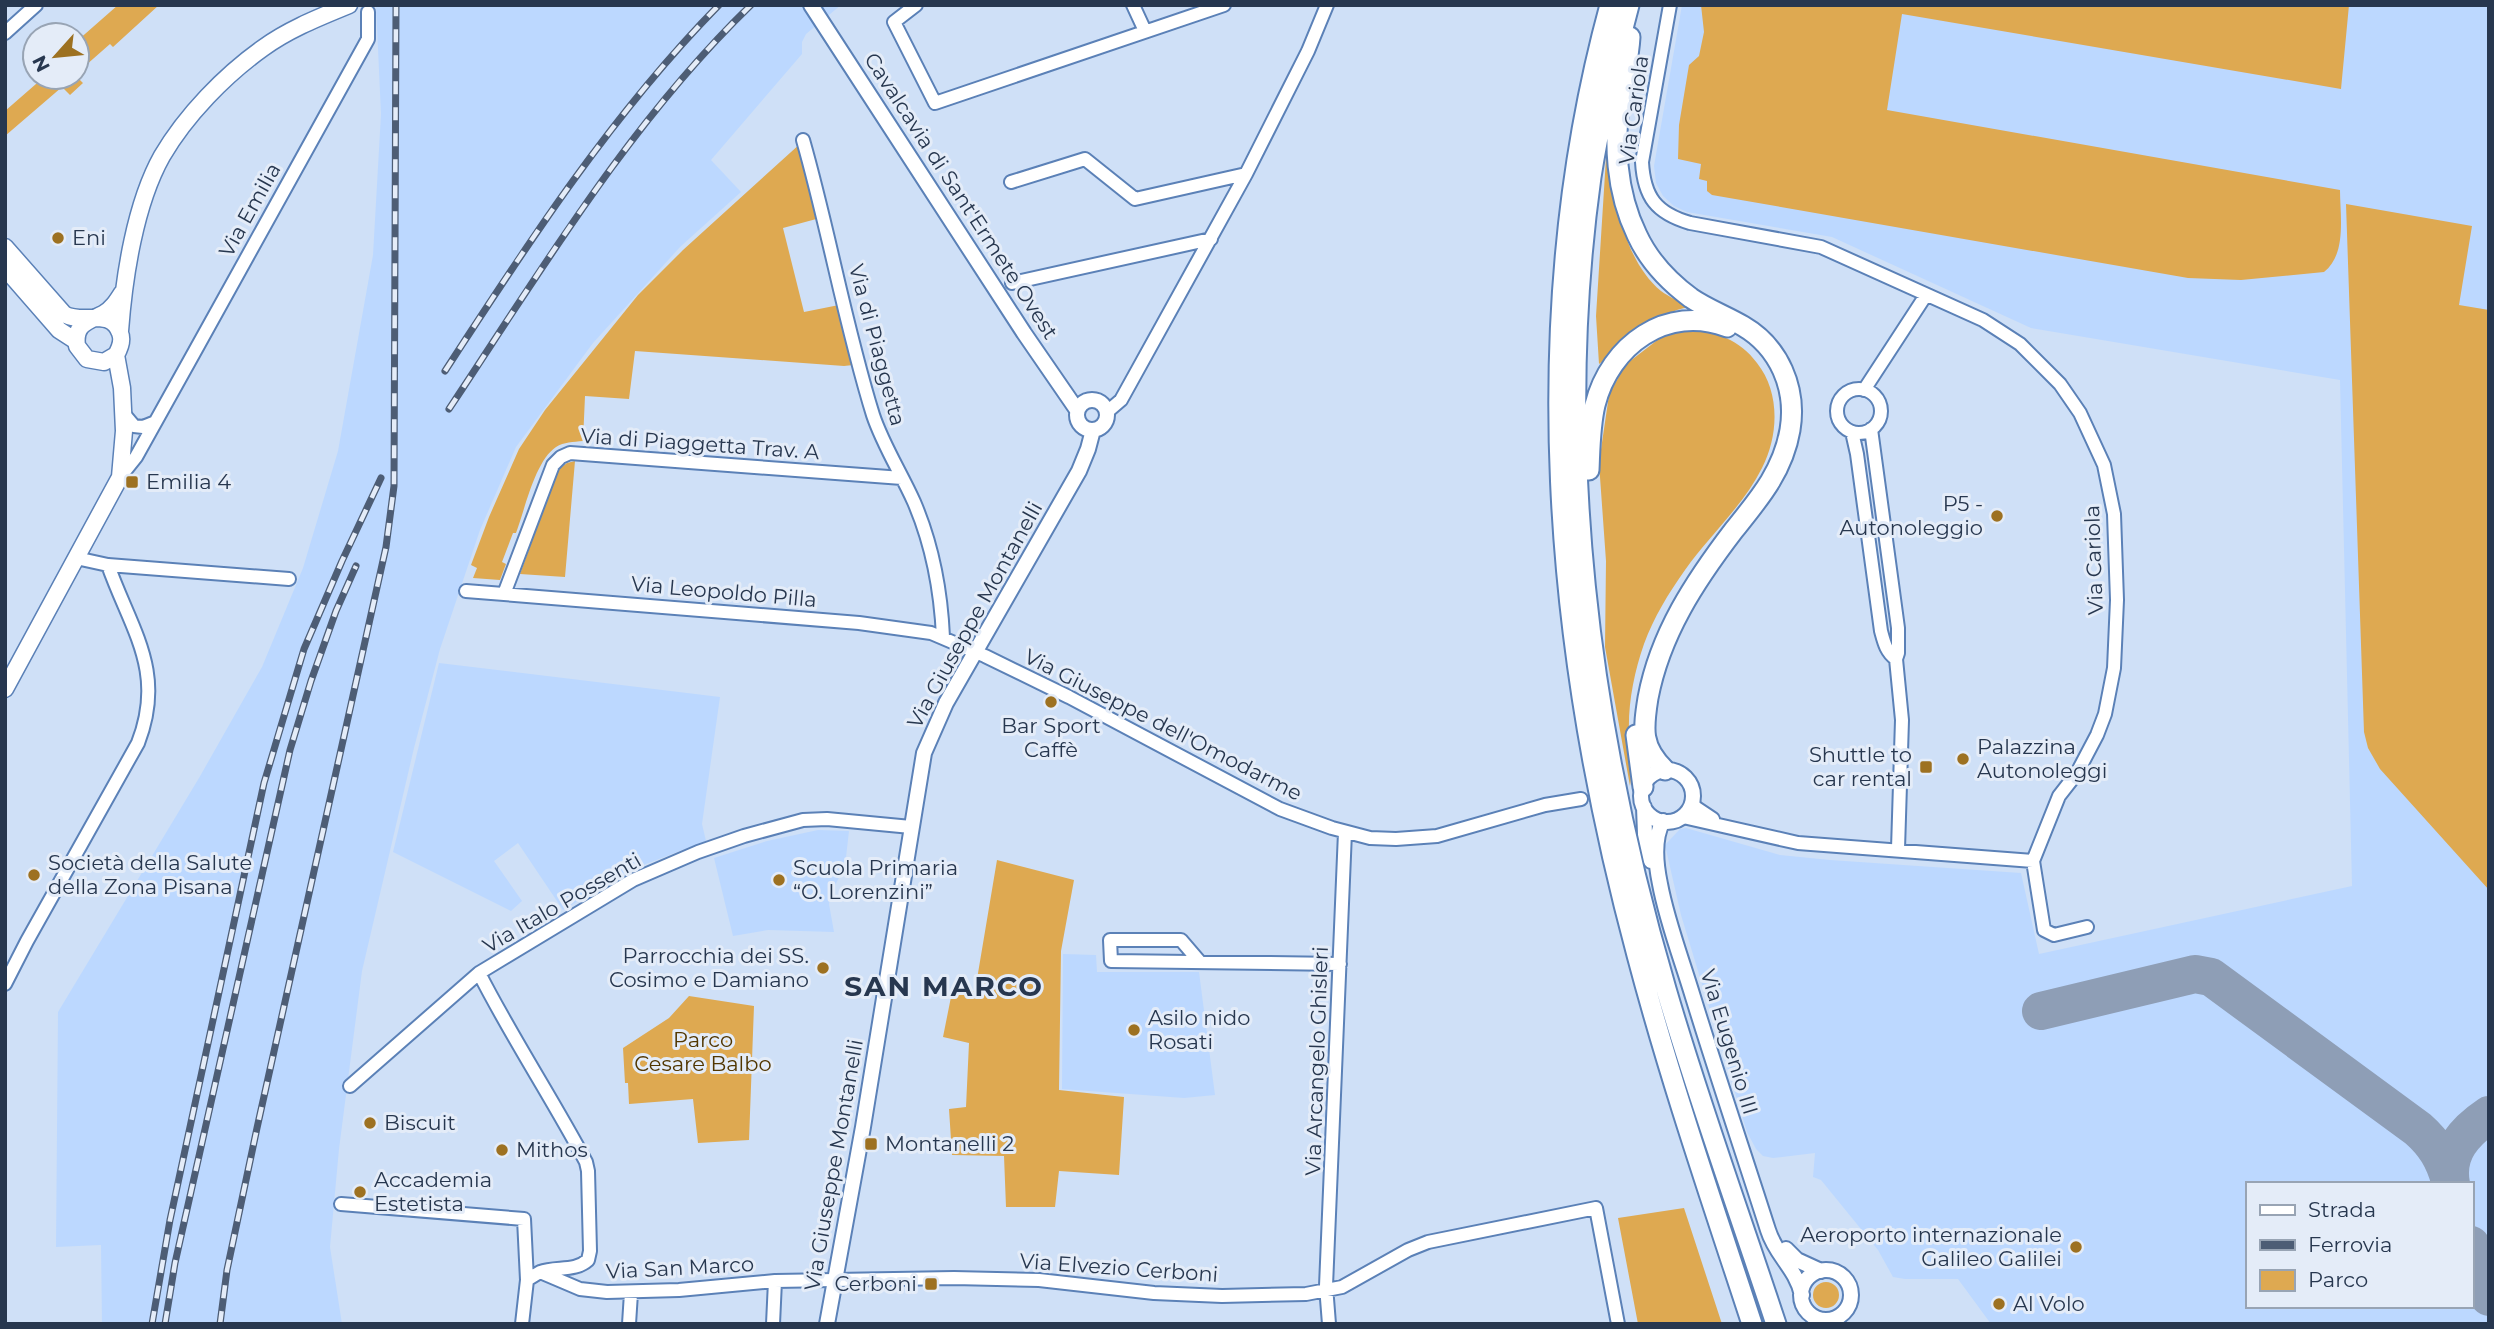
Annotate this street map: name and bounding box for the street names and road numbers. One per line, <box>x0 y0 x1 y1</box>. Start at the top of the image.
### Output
street label: Cavalcavia di Sant'Ermete Ovest <box>859 48 1063 344</box>
street label: Via Cariola <box>1613 54 1654 166</box>
street label: Via Emilia <box>214 158 286 261</box>
street label: Via di Piaggetta <box>844 261 911 429</box>
street label: Via di Piaggetta Trav. A <box>580 423 821 464</box>
street label: Via Giuseppe Montanelli <box>902 497 1047 732</box>
street label: Via Cariola <box>2079 505 2108 615</box>
street label: Via Leopoldo Pilla <box>630 571 818 612</box>
street label: Via Giuseppe dell'Omodarme <box>1020 643 1306 806</box>
street label: Via Italo Possenti <box>478 847 645 958</box>
street label: Via Arcangelo Ghisleri <box>1300 946 1333 1176</box>
street label: Via Eugenio III <box>1696 966 1763 1117</box>
street label: Via Giuseppe Montanelli <box>799 1037 868 1293</box>
street label: Via Elvezio Cerboni <box>1019 1248 1219 1287</box>
street label: Via San Marco <box>605 1251 755 1284</box>

